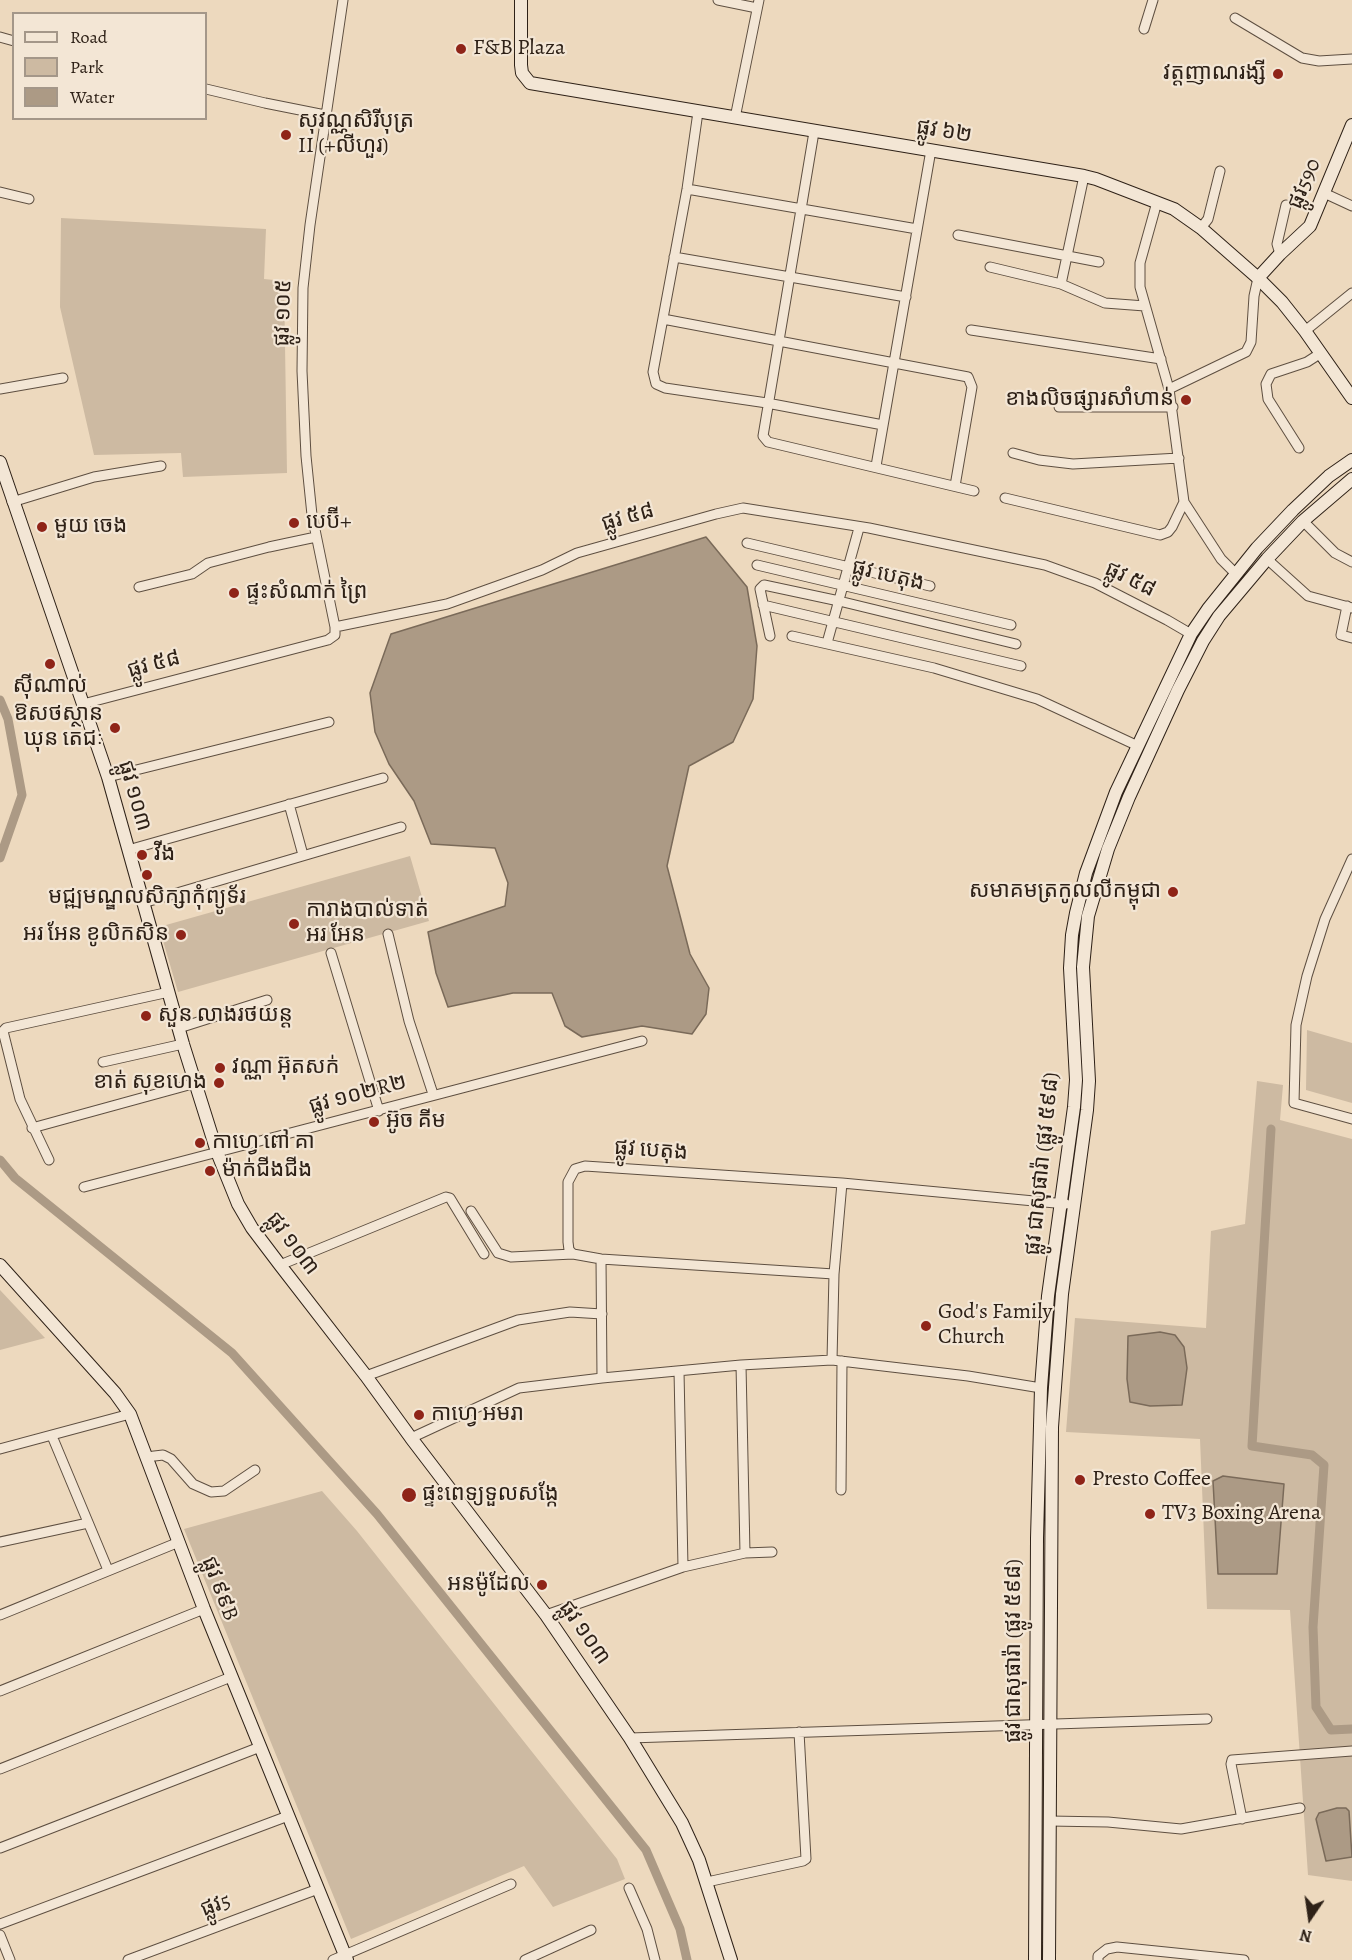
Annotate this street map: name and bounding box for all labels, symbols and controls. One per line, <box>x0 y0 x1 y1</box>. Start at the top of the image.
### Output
legend <box>12 12 207 120</box>
text: Road <box>70 25 107 49</box>
place label: F&B Plaza <box>473 36 565 62</box>
marker: F&B Plaza <box>454 42 468 56</box>
text: Park <box>70 55 104 79</box>
place label: វត្តញាណរង្សី <box>1163 61 1266 87</box>
marker: វត្តញាណរង្សី <box>1271 67 1285 81</box>
text: Water <box>70 85 115 109</box>
place label: សុវណ្ណសិរីបុត្រ II (+លីហួរ) <box>298 109 414 160</box>
street label: ផ្លូវ ៦២ <box>914 115 974 149</box>
marker: សុវណ្ណសិរីបុត្រ II (+លីហួរ) <box>279 128 293 142</box>
street label: ផ្លូវ590 <box>1283 155 1327 213</box>
street label: ផ្លូវ ១០៥ <box>270 279 298 347</box>
place label: ខាងលិចផ្សារសាំហាន់ <box>1005 387 1174 413</box>
marker: ខាងលិចផ្សារសាំហាន់ <box>1179 393 1193 407</box>
street label: ផ្លូវ ៥៨ <box>599 498 657 538</box>
place label: បេប៊ី+ <box>306 510 351 536</box>
place label: មួយ ចេង <box>54 514 127 540</box>
marker: បេប៊ី+ <box>287 516 301 530</box>
marker: មួយ ចេង <box>35 520 49 534</box>
street label: ផ្លូវ បេតុង <box>849 555 927 597</box>
street label: ផ្លូវ ៥៨ <box>1100 556 1160 604</box>
place label: ផ្ទះសំណាក់ ព្រៃ <box>246 580 367 606</box>
marker: ផ្ទះសំណាក់ ព្រៃ <box>227 586 241 600</box>
street label: ផ្លូវ ៥៨ <box>125 645 183 685</box>
marker: ស៊ីណាល់ <box>43 657 57 671</box>
place label: ស៊ីណាល់ <box>13 674 87 700</box>
place label: ឱសថស្ថាន ឃុន តេជៈ <box>14 702 103 754</box>
marker: ឱសថស្ថាន ឃុន តេជៈ <box>108 721 122 735</box>
street label: ផ្លូវ ១០៣ <box>111 758 157 834</box>
place label: វីង <box>154 842 175 868</box>
marker: វីង <box>135 848 149 862</box>
marker: មជ្ឍមណ្ឌលសិក្សាកុំព្យូទ័រ <box>140 868 154 882</box>
place label: សមាគមត្រកូលលីកម្ពុជា <box>969 879 1161 905</box>
place label: មជ្ឍមណ្ឌលសិក្សាកុំព្យូទ័រ <box>48 885 246 911</box>
marker: សមាគមត្រកូលលីកម្ពុជា <box>1166 885 1180 899</box>
place label: ការាងបាល់ទាត់ អរ អែន <box>306 898 429 950</box>
marker: ការាងបាល់ទាត់ អរ អែន <box>287 917 301 931</box>
place label: អរ អែន ខូលិកសិន <box>23 922 169 948</box>
marker: អរ អែន ខូលិកសិន <box>174 928 188 942</box>
place label: សួន លាងរថយន្ត <box>158 1003 293 1029</box>
marker: សួន លាងរថយន្ត <box>139 1009 153 1023</box>
place label: វណ្ណា អ៊ុតសក់ <box>232 1055 339 1081</box>
marker: វណ្ណា អ៊ុតសក់ <box>213 1061 227 1075</box>
street label: ផ្លូវ ១០២R២ <box>306 1069 410 1121</box>
place label: ខាត់ សុខហេង <box>93 1070 207 1096</box>
street label: ផ្លូវ ជាសុផារ៉ា (ផ្លូវ ៥៩៨) <box>1020 1071 1066 1257</box>
marker: ខាត់ សុខហេង <box>212 1076 226 1090</box>
place label: អ៊ូច គីម <box>386 1109 446 1135</box>
marker: អ៊ូច គីម <box>367 1115 381 1129</box>
place label: កាហ្វេ ពៅ គា <box>212 1130 315 1156</box>
street label: ផ្លូវ បេតុង <box>613 1135 689 1167</box>
marker: កាហ្វេ ពៅ គា <box>193 1136 207 1150</box>
place label: ម៉ាក់ជីងជីង <box>222 1158 312 1184</box>
marker: ម៉ាក់ជីងជីង <box>203 1164 217 1178</box>
street label: ផ្លូវ ១០៣ <box>260 1207 324 1281</box>
place label: God's Family Church <box>938 1300 1052 1352</box>
marker: God's Family Church <box>919 1319 933 1333</box>
place label: កាហ្វេ អមរា <box>431 1402 524 1428</box>
marker: កាហ្វេ អមរា <box>412 1408 426 1422</box>
place label: Presto Coffee <box>1092 1467 1211 1493</box>
marker: Presto Coffee <box>1073 1473 1087 1487</box>
place label: ផ្ទះពេទ្យទួលសង្កែ <box>422 1482 559 1508</box>
marker: ផ្ទះពេទ្យទួលសង្កែ <box>400 1486 418 1504</box>
place label: TV3 Boxing Arena <box>1162 1501 1321 1527</box>
marker: TV3 Boxing Arena <box>1143 1507 1157 1521</box>
street label: ផ្លូវ ៩៩B <box>195 1553 243 1625</box>
street label: ផ្លូវ ជាសុផារ៉ា (ផ្លូវ ៥៩៨) <box>1002 1559 1028 1743</box>
place label: អនម៉ូដែល <box>447 1572 530 1598</box>
marker: អនម៉ូដែល <box>535 1578 549 1592</box>
street label: ផ្លូវ ១០៣ <box>552 1596 616 1670</box>
street label: ផ្លូវ5 <box>197 1888 235 1924</box>
north arrow <box>1280 1888 1340 1948</box>
text: N <box>1298 1924 1314 1948</box>

